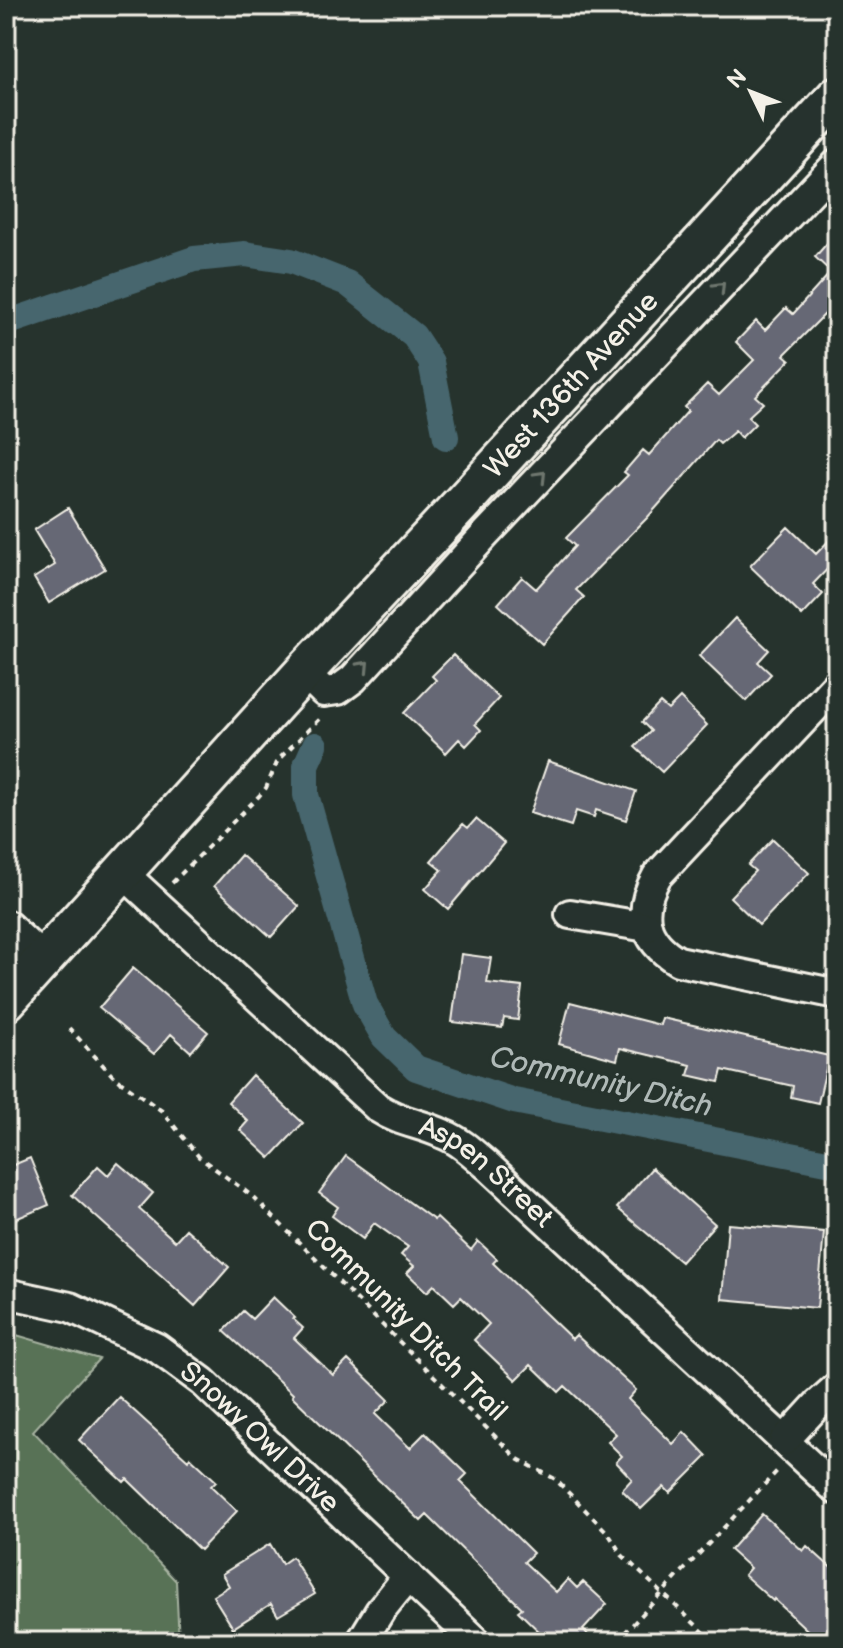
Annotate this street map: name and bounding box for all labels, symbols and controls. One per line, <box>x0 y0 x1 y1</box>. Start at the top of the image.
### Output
north arrow <box>711 52 791 132</box>
text: N <box>722 64 753 95</box>
one-way arrow <box>711 282 726 296</box>
street label: West 136th Avenue <box>477 285 665 485</box>
one-way arrow <box>532 471 546 485</box>
one-way arrow <box>355 661 369 676</box>
water label: Community Ditch <box>486 1039 716 1125</box>
street label: Aspen Street <box>415 1110 560 1235</box>
street label: Community Ditch Trail <box>298 1212 514 1428</box>
street label: Snowy Owl Drive <box>174 1354 347 1519</box>

